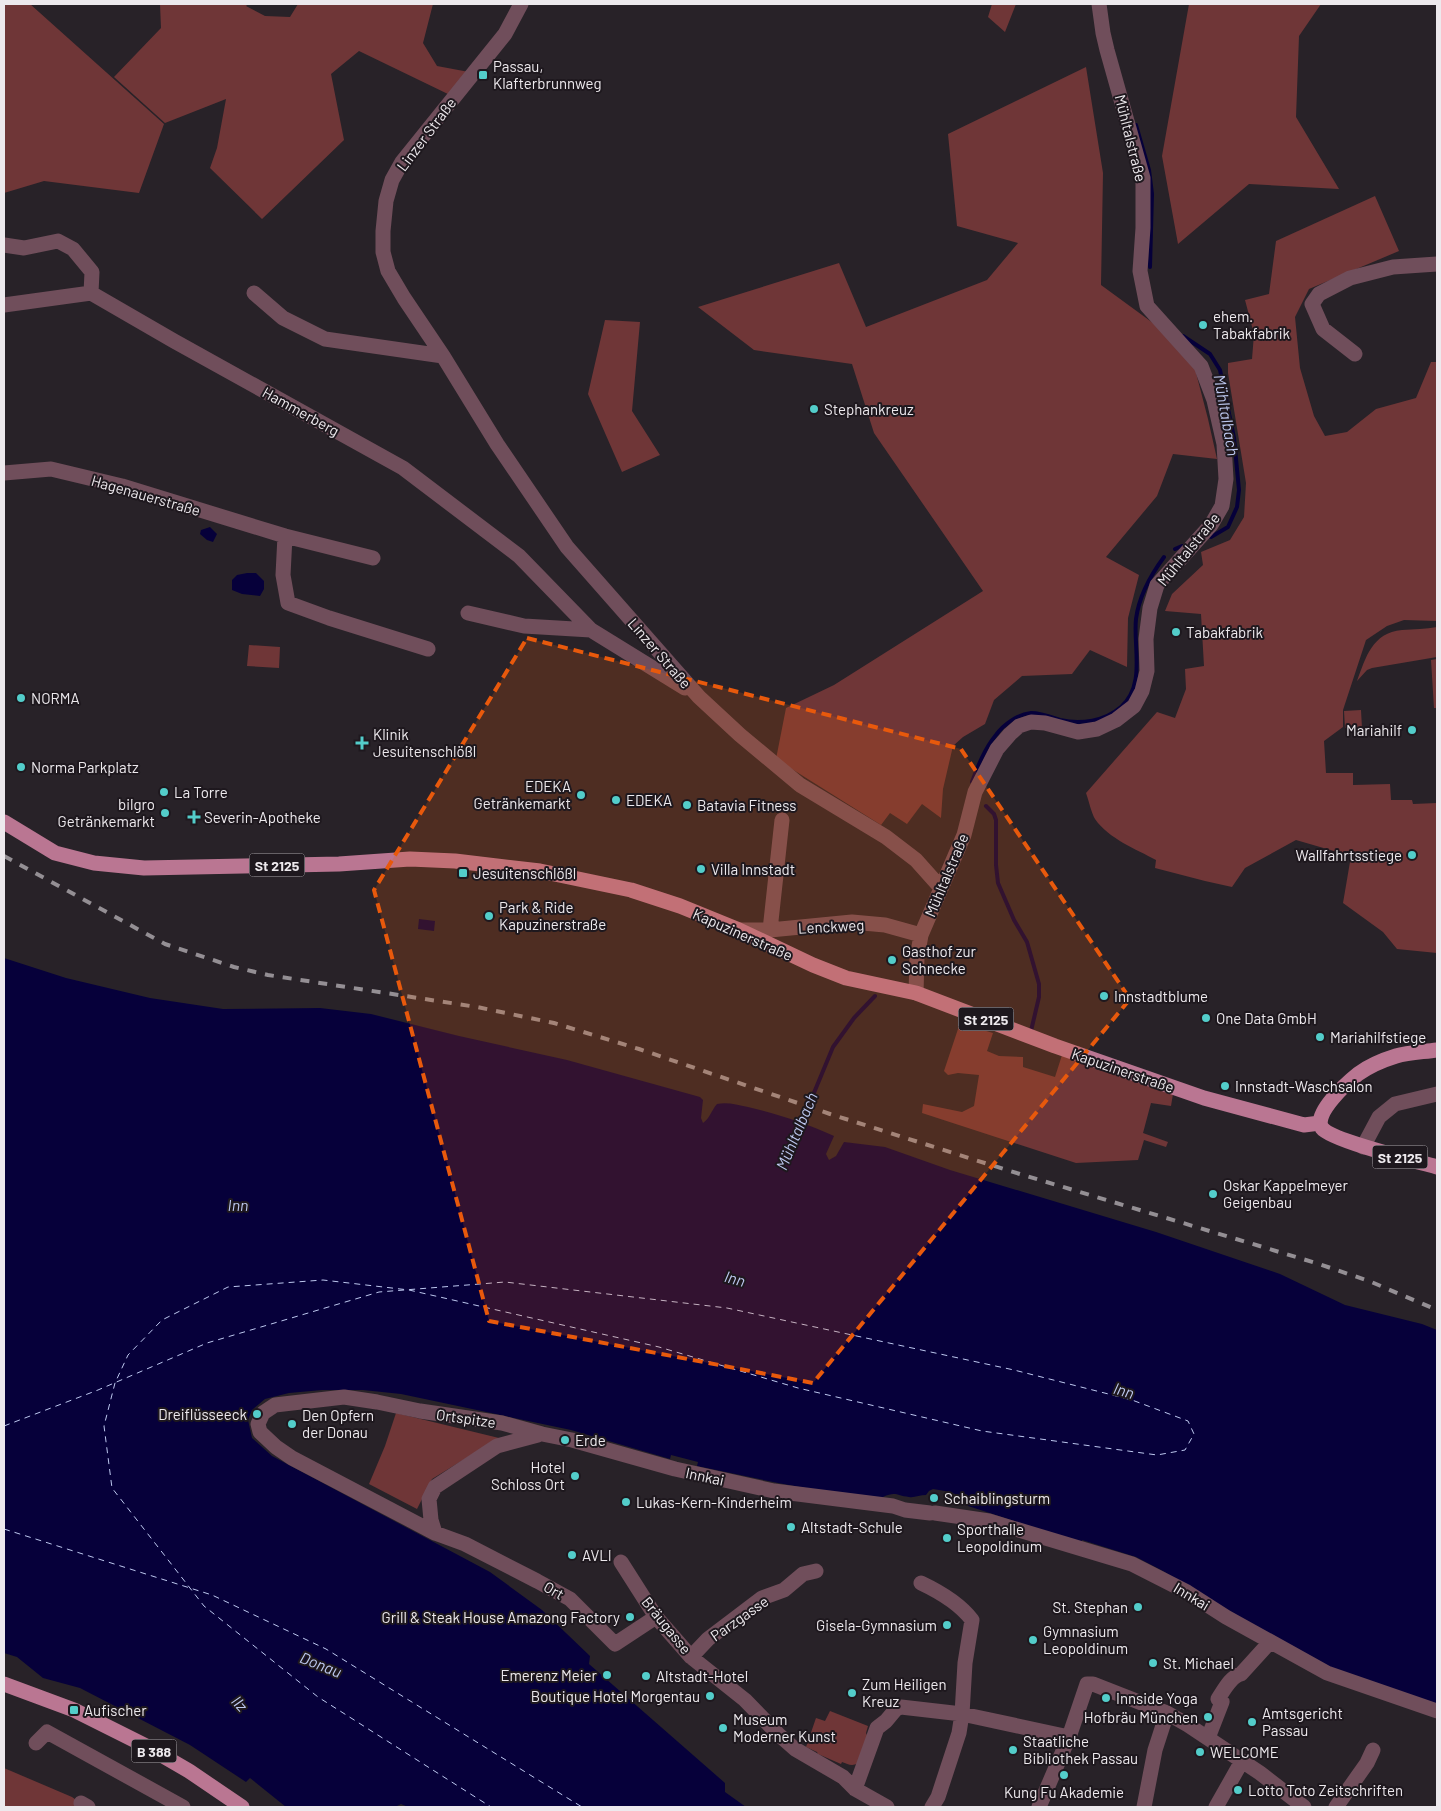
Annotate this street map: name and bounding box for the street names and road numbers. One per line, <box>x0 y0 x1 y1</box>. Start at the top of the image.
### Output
street label: Mühltalstraße <box>1111 93 1151 183</box>
street label: Linzer Straße <box>393 94 459 174</box>
street label: Hammerberg <box>259 383 343 439</box>
street label: Hagenauerstraße <box>89 471 203 519</box>
street label: Mühltalstraße <box>1153 509 1223 589</box>
street label: Linzer Straße <box>625 614 695 692</box>
street label: Mühltalstraße <box>920 831 972 919</box>
road number: St 2125 <box>250 854 304 876</box>
street label: Kapuzinerstraße <box>690 904 796 964</box>
street label: Lenckweg <box>797 915 865 937</box>
road number: St 2125 <box>958 1008 1014 1030</box>
street label: Kapuzinerstraße <box>1069 1044 1177 1096</box>
road number: St 2125 <box>1372 1146 1428 1168</box>
street label: Ortspitze <box>435 1405 497 1431</box>
street label: Innkai <box>684 1463 726 1489</box>
street label: Ort <box>541 1577 567 1603</box>
street label: Innkai <box>1171 1578 1213 1614</box>
street label: Parzgasse <box>707 1592 771 1644</box>
street label: Bräugasse <box>638 1593 696 1657</box>
road number: B 388 <box>132 1740 176 1762</box>

